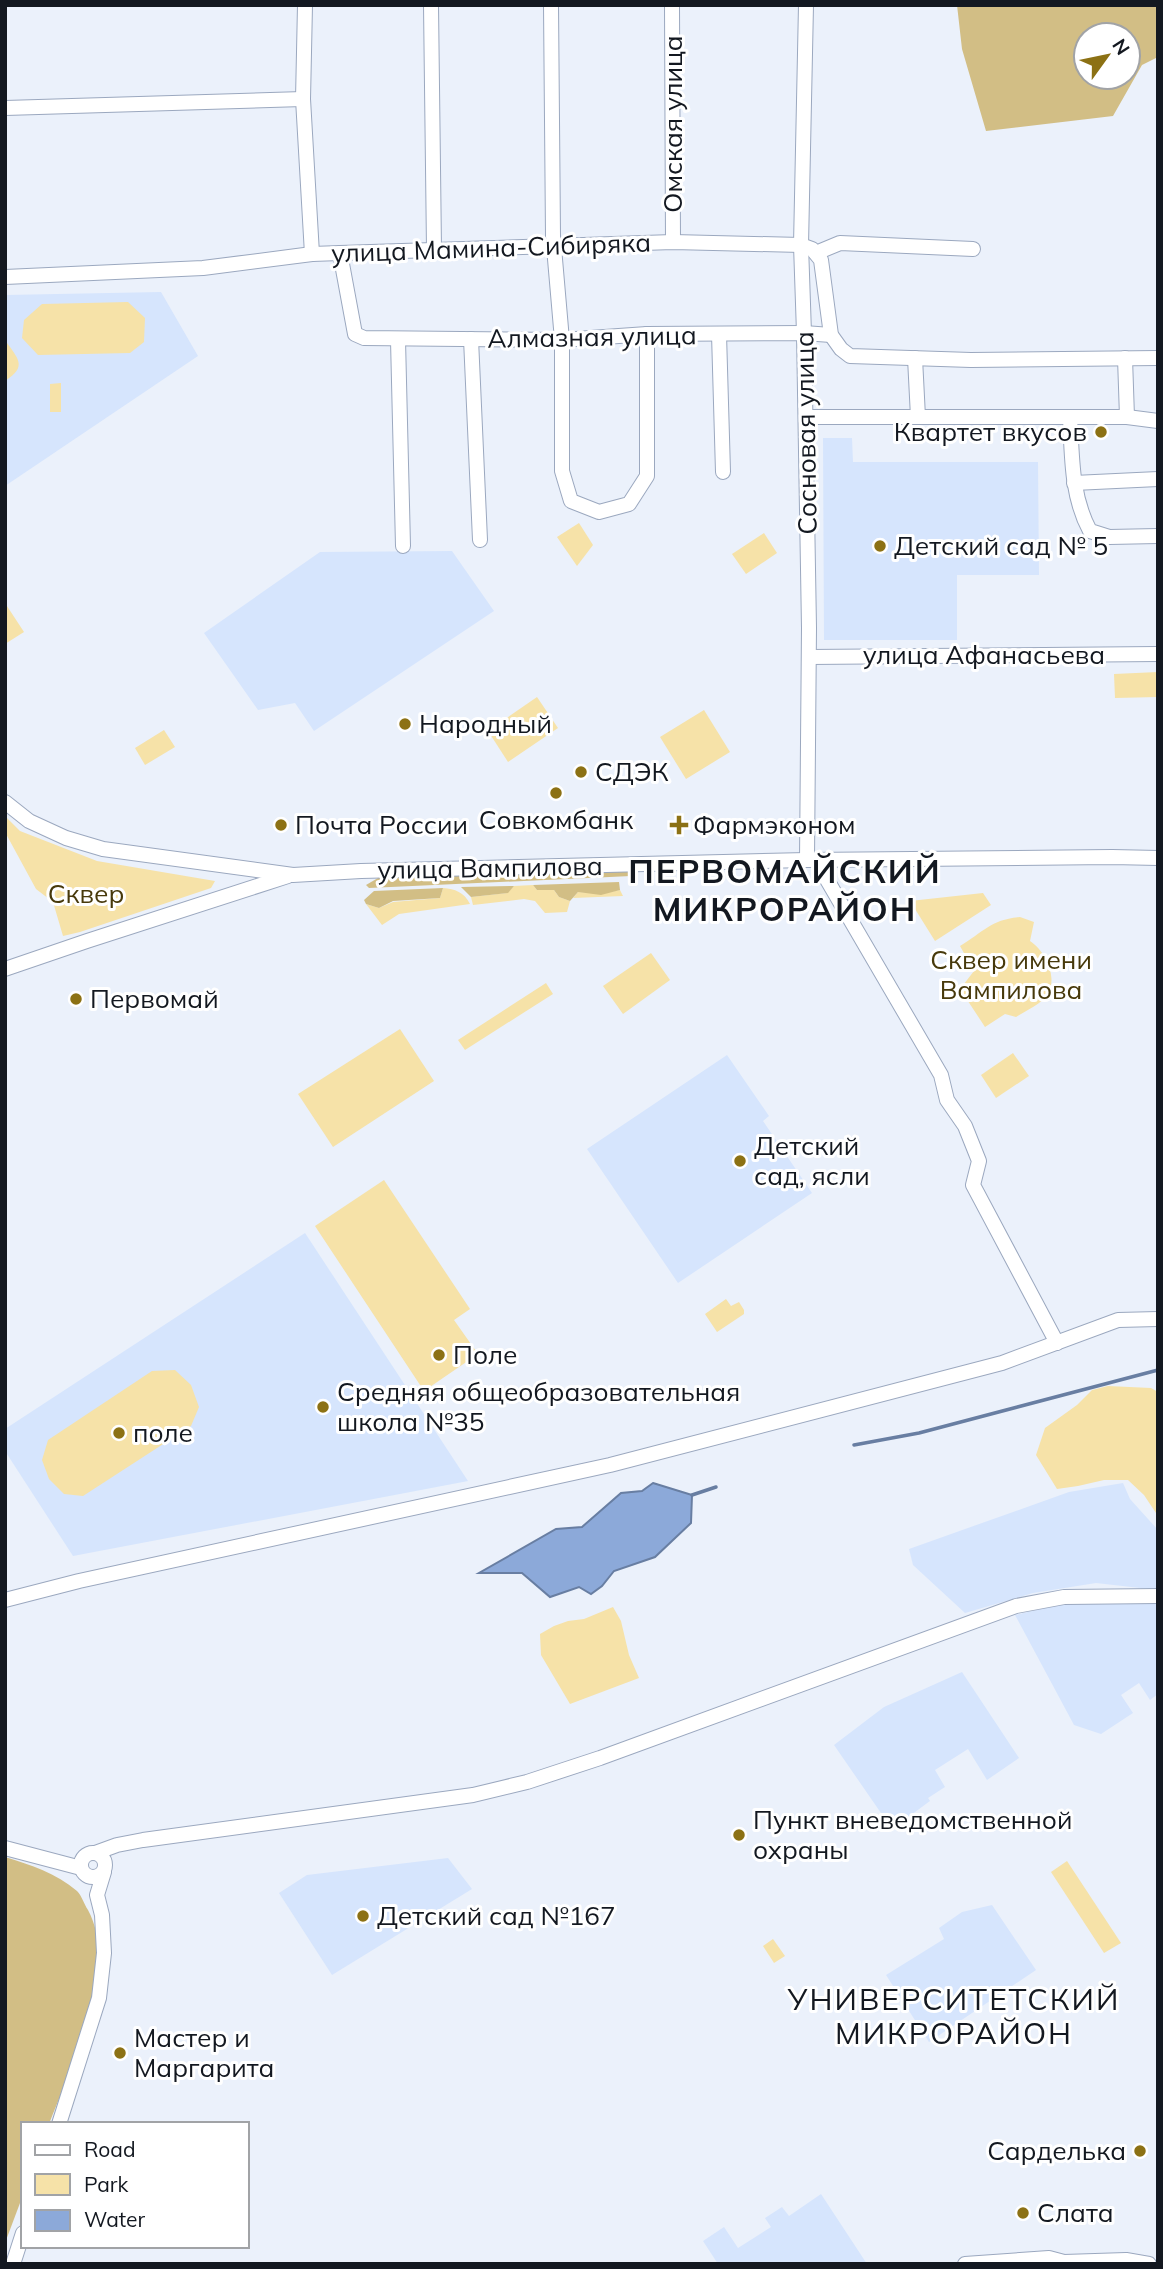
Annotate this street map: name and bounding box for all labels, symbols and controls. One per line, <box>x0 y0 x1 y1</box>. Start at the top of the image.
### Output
north arrow <box>1072 21 1142 91</box>
text: N <box>1107 34 1135 59</box>
street label: Омская улица <box>656 35 689 213</box>
street label: улица Мамина-Сибиряка <box>330 225 651 270</box>
street label: Алмазная улица <box>487 318 697 355</box>
street label: Сосновая улица <box>787 331 824 535</box>
place label: Квартет вкусов <box>894 415 1087 448</box>
marker: Квартет вкусов <box>1093 424 1109 440</box>
place label: Детский сад № 5 <box>894 529 1108 562</box>
marker: Детский сад № 5 <box>872 538 888 554</box>
street label: улица Афанасьева <box>863 638 1105 671</box>
place label: Народный <box>419 707 552 740</box>
marker: Народный <box>397 716 413 732</box>
place label: СДЭК <box>595 755 669 788</box>
marker: СДЭК <box>573 764 589 780</box>
marker: Совкомбанк <box>548 785 564 801</box>
place label: Совкомбанк <box>479 803 633 836</box>
place label: Почта России <box>295 808 468 841</box>
place label: Фармэконом <box>693 808 856 841</box>
marker: Почта России <box>273 817 289 833</box>
marker: Фармэконом <box>671 817 687 833</box>
street label: улица Вампилова <box>377 849 603 886</box>
district label: ПЕРВОМАЙСКИЙ МИКРОРАЙОН <box>628 850 942 929</box>
park label: Сквер <box>48 877 124 910</box>
park label: Сквер имени Вампилова <box>930 943 1092 1006</box>
place label: Первомай <box>90 982 219 1015</box>
marker: Первомай <box>68 991 84 1007</box>
place label: Детский сад, ясли <box>754 1129 870 1192</box>
marker: Детский сад, ясли <box>732 1153 748 1169</box>
place label: Поле <box>453 1338 517 1371</box>
marker: Поле <box>431 1347 447 1363</box>
place label: Средняя общеобразовательная школа №35 <box>337 1375 740 1438</box>
marker: Средняя общеобразовательная школа №35 <box>315 1399 331 1415</box>
place label: поле <box>133 1416 193 1449</box>
marker: поле <box>111 1425 127 1441</box>
place label: Пункт вневедомственной охраны <box>753 1803 1072 1866</box>
marker: Пункт вневедомственной охраны <box>731 1827 747 1843</box>
place label: Детский сад №167 <box>377 1899 616 1932</box>
marker: Детский сад №167 <box>355 1908 371 1924</box>
district label: УНИВЕРСИТЕТСКИЙ МИКРОРАЙОН <box>787 1980 1120 2052</box>
place label: Мастер и Маргарита <box>134 2021 274 2084</box>
marker: Мастер и Маргарита <box>112 2045 128 2061</box>
legend <box>21 2122 248 2248</box>
place label: Сарделька <box>987 2134 1126 2167</box>
text: Road <box>84 2136 135 2162</box>
marker: Сарделька <box>1132 2143 1148 2159</box>
text: Park <box>84 2171 128 2197</box>
place label: Слата <box>1037 2196 1114 2229</box>
marker: Слата <box>1015 2205 1031 2221</box>
text: Water <box>84 2206 145 2232</box>

